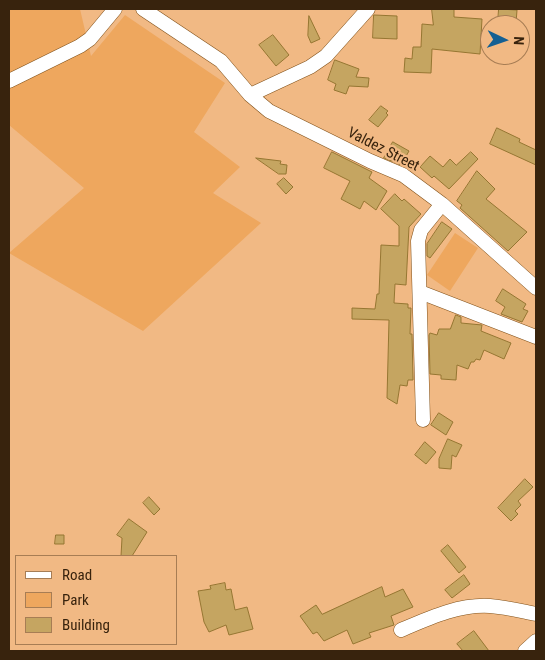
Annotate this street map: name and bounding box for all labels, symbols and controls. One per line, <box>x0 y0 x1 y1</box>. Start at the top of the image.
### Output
north arrow <box>480 15 530 65</box>
text: N <box>511 36 527 45</box>
street label: Valdez Street <box>344 124 422 176</box>
legend <box>15 555 178 645</box>
text: Road <box>62 566 92 584</box>
text: Park <box>62 591 89 609</box>
text: Building <box>62 616 110 634</box>

